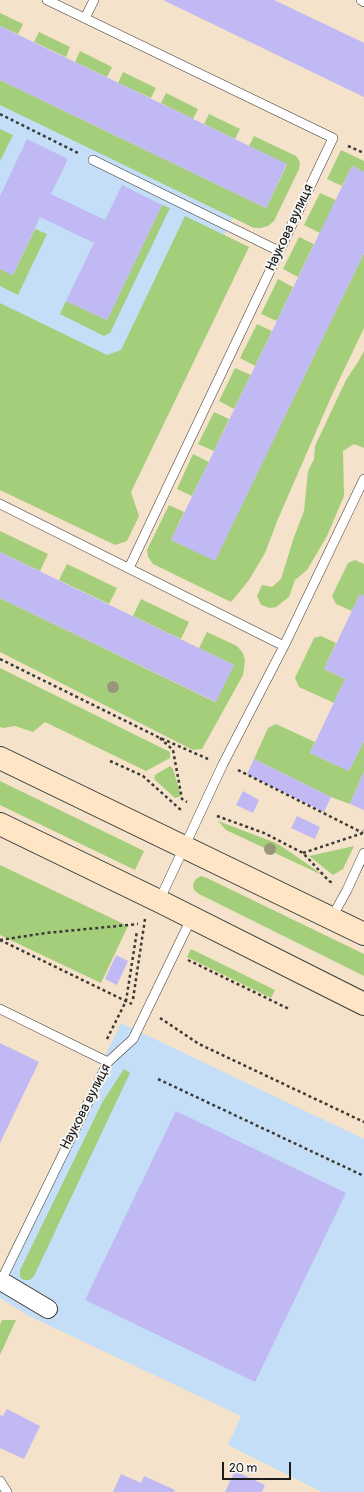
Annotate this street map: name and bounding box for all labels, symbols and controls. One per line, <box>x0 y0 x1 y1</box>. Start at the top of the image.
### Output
street label: Наукова вулиця <box>262 182 318 274</box>
street label: Наукова вулиця <box>57 1061 115 1153</box>
scale bar <box>224 1454 293 1480</box>
text: 20 m <box>229 1461 257 1476</box>

